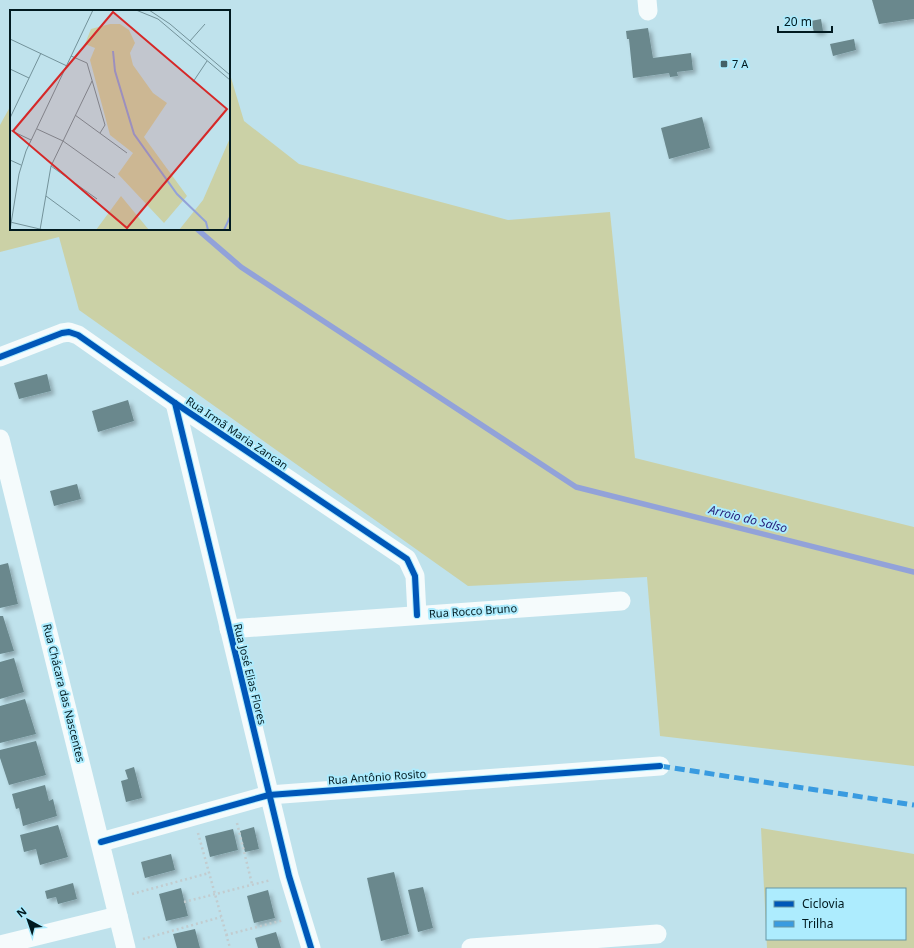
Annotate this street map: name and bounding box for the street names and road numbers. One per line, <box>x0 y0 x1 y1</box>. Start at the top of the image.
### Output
street label: Rua Irmã Maria Zancan <box>183 393 291 472</box>
street label: Rua Rocco Bruno <box>428 600 518 621</box>
street label: Rua Chácara das Nascentes <box>40 622 89 764</box>
street label: Rua José Elias Flores <box>231 622 270 726</box>
street label: Rua Antônio Rosito <box>327 766 427 787</box>

